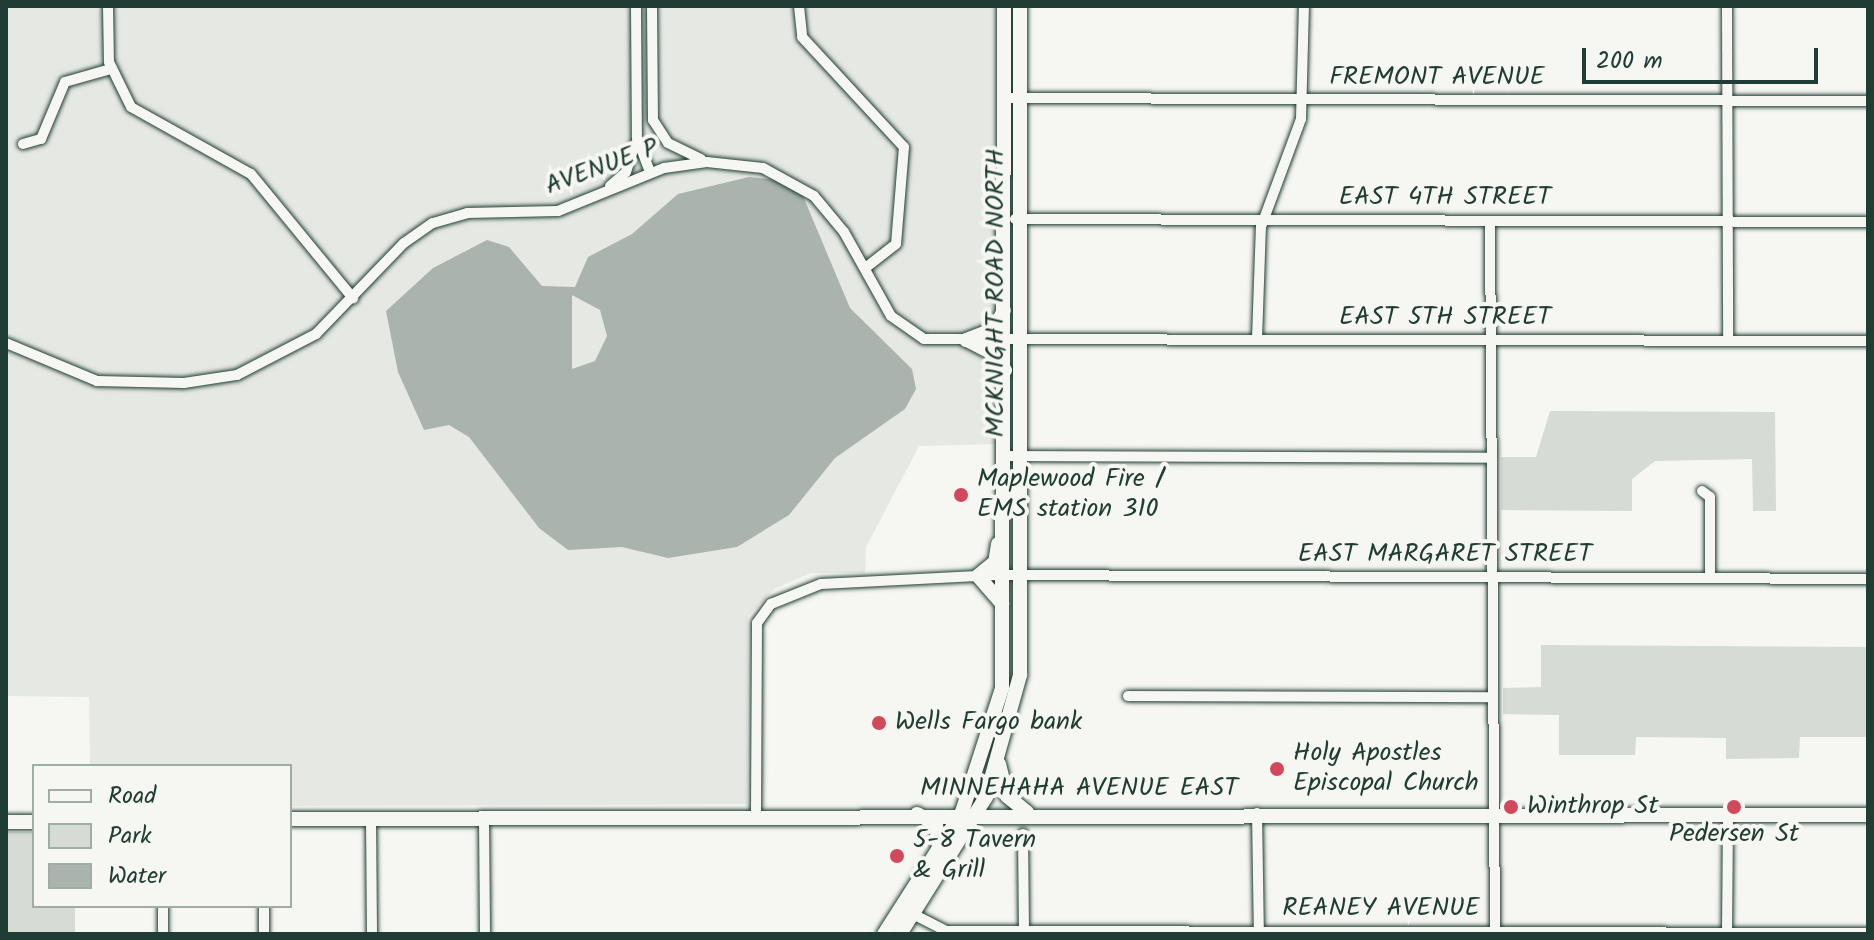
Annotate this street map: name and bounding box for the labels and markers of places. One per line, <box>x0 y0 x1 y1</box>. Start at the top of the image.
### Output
place label: Maplewood Fire / EMS station 310 <box>977 464 1164 526</box>
marker: Maplewood Fire / EMS station 310 <box>952 486 970 504</box>
place label: Wells Fargo bank <box>895 707 1082 739</box>
marker: Wells Fargo bank <box>870 714 888 732</box>
place label: Holy Apostles Episcopal Church <box>1293 738 1479 800</box>
marker: Holy Apostles Episcopal Church <box>1268 760 1286 778</box>
place label: Winthrop St <box>1527 791 1658 823</box>
marker: Winthrop St <box>1502 798 1520 816</box>
marker: Pedersen St <box>1725 798 1743 816</box>
place label: Pedersen St <box>1669 819 1799 851</box>
place label: 5-8 Tavern & Grill <box>913 825 1036 886</box>
marker: 5-8 Tavern & Grill <box>888 847 906 865</box>

